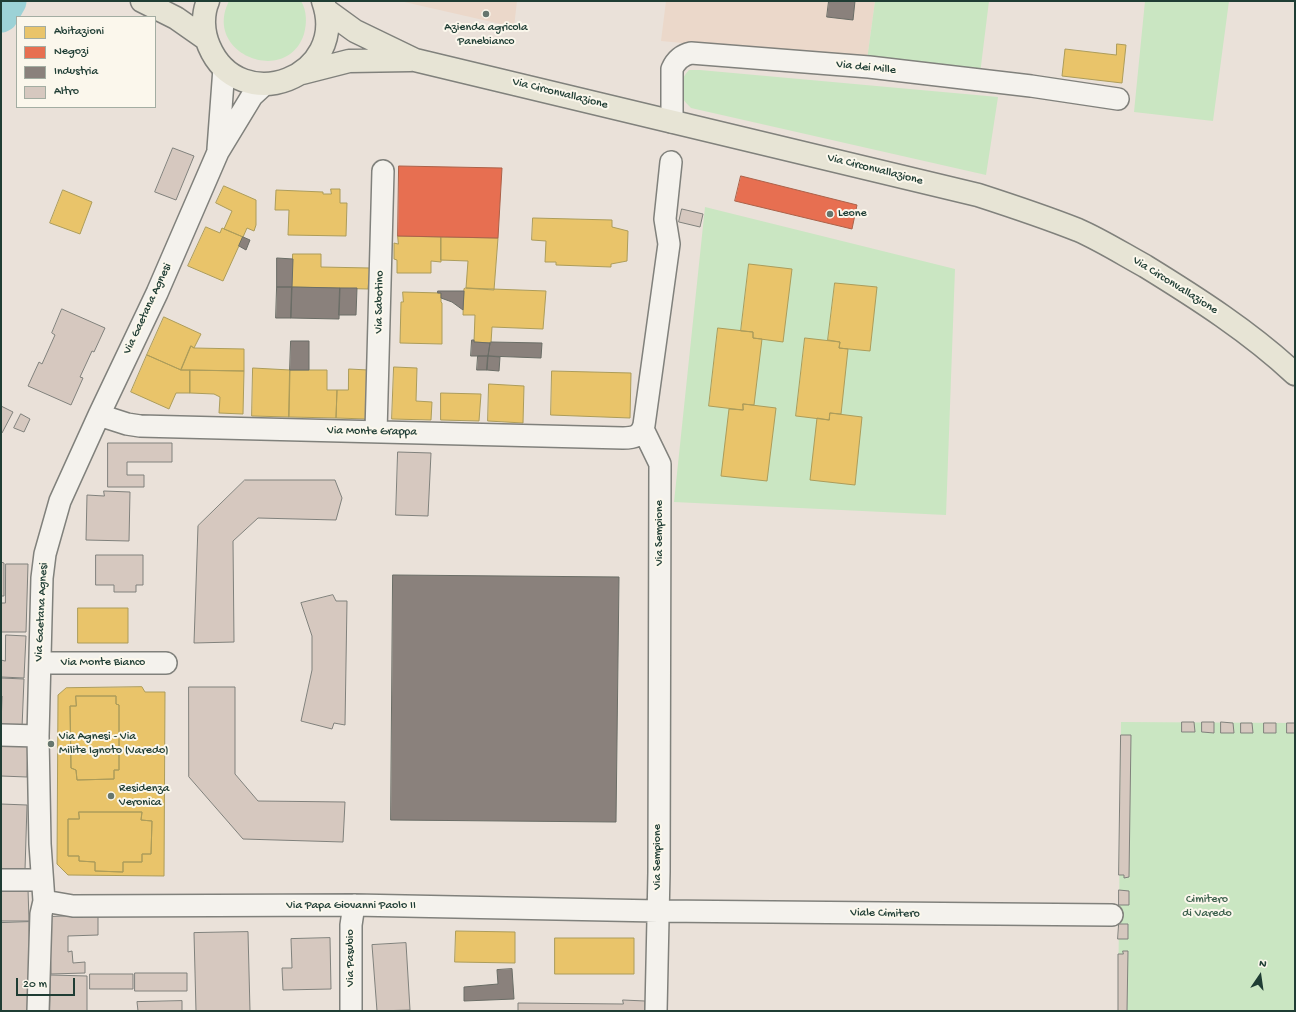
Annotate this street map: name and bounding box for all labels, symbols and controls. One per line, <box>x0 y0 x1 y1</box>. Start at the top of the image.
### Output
marker: Azienda agricola Panebianco <box>481 9 491 19</box>
legend <box>16 16 156 108</box>
place label: Azienda agricola Panebianco <box>444 21 528 49</box>
text: Abitazioni <box>54 25 104 39</box>
text: Negozi <box>54 45 89 59</box>
street label: Via dei Mille <box>835 58 897 78</box>
text: Industria <box>54 65 98 79</box>
street label: Via Circonvallazione <box>511 75 609 113</box>
text: Altro <box>54 85 79 99</box>
street label: Via Circonvallazione <box>826 151 924 189</box>
place label: Leone <box>838 207 867 221</box>
marker: Leone <box>825 209 835 219</box>
street label: Via Circonvallazione <box>1130 254 1220 318</box>
street label: Via Gaetana Agnesi <box>121 261 175 357</box>
street label: Via Sabotino <box>372 270 388 334</box>
street label: Via Monte Grappa <box>327 424 417 440</box>
street label: Via Sempione <box>653 500 667 566</box>
street label: Via Gaetana Agnesi <box>32 562 52 662</box>
street label: Via Monte Bianco <box>61 656 145 670</box>
place label: Via Agnesi - Via Milite Ignoto (Varedo) <box>59 730 169 758</box>
marker: Via Agnesi - Via Milite Ignoto (Varedo) <box>46 739 56 749</box>
place label: Residenza Veronica <box>119 782 169 810</box>
marker: Residenza Veronica <box>106 791 116 801</box>
street label: Via Sempione <box>651 824 665 890</box>
park label: Cimitero di Varedo <box>1182 893 1232 921</box>
street label: Via Papa Giovanni Paolo II <box>286 899 416 913</box>
street label: Viale Cimitero <box>850 906 920 922</box>
street label: Via Pasubio <box>344 929 358 987</box>
north arrow <box>1240 956 1280 996</box>
text: N <box>1258 958 1268 971</box>
scale bar <box>18 970 77 996</box>
text: 20 m <box>23 978 47 992</box>

